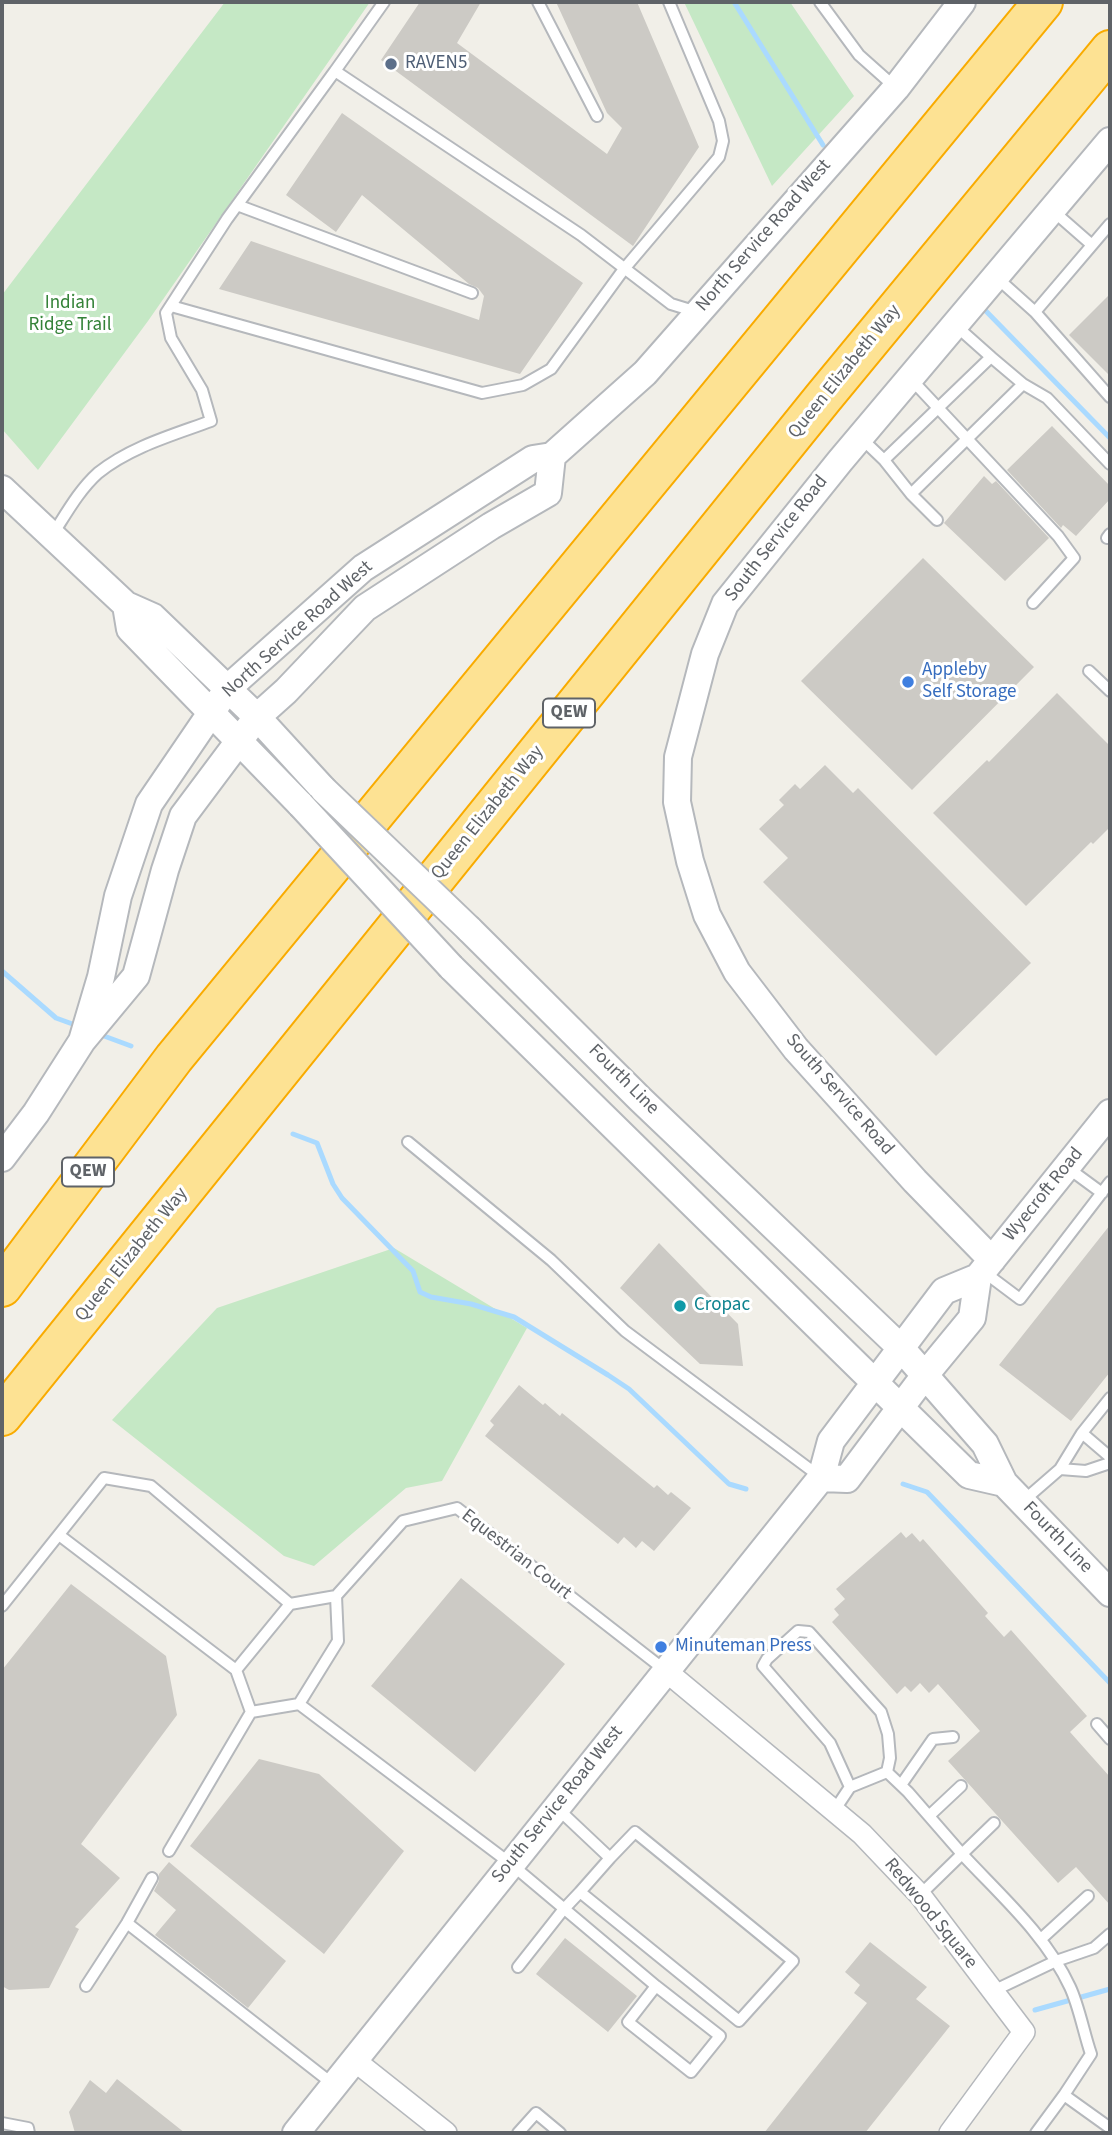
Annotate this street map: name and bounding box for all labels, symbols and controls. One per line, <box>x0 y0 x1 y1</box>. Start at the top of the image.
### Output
place label: RAVEN5 <box>405 53 467 75</box>
marker: RAVEN5 <box>383 56 399 72</box>
street label: North Service Road West <box>692 155 836 317</box>
park label: Indian Ridge Trail <box>28 293 112 337</box>
street label: Queen Elizabeth Way <box>784 300 906 444</box>
street label: South Service Road <box>721 471 833 607</box>
street label: North Service Road West <box>218 557 378 703</box>
place label: Appleby Self Storage <box>922 660 1016 704</box>
marker: Appleby Self Storage <box>900 674 916 690</box>
road number: QEW <box>543 698 595 728</box>
street label: Queen Elizabeth Way <box>427 741 549 885</box>
street label: South Service Road <box>780 1029 898 1161</box>
street label: Fourth Line <box>583 1040 663 1120</box>
street label: Wyecroft Road <box>999 1143 1089 1247</box>
road number: QEW <box>62 1157 114 1186</box>
street label: Queen Elizabeth Way <box>71 1183 193 1327</box>
place label: Cropac <box>694 1295 750 1317</box>
marker: Cropac <box>672 1298 688 1314</box>
street label: Fourth Line <box>1017 1497 1097 1579</box>
street label: Equestrian Court <box>456 1505 576 1605</box>
place label: Minuteman Press <box>675 1636 812 1658</box>
marker: Minuteman Press <box>653 1639 669 1655</box>
street label: South Service Road West <box>487 1722 629 1888</box>
street label: Redwood Square <box>878 1854 982 1974</box>

